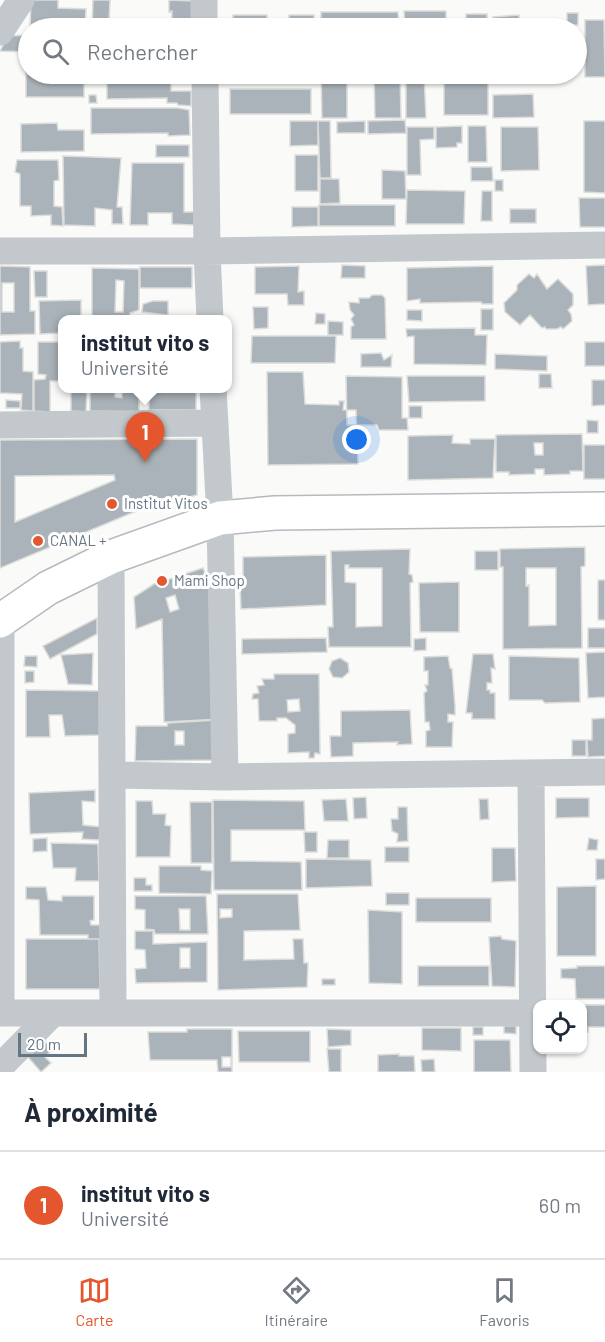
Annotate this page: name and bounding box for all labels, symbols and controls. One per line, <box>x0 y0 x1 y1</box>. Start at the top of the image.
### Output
search box <box>18 18 587 84</box>
icon: search <box>39 35 72 68</box>
text: Rechercher <box>87 38 198 64</box>
popup <box>58 315 232 393</box>
text: institut vito s <box>81 329 209 355</box>
text: Université <box>81 355 169 379</box>
pin: 1 <box>126 412 164 462</box>
your location <box>342 425 371 454</box>
place label: Institut Vitos <box>124 494 208 512</box>
marker: Institut Vitos <box>105 497 119 511</box>
place label: CANAL + <box>50 531 106 549</box>
marker: CANAL + <box>31 534 45 548</box>
place label: Mami Shop <box>174 571 245 589</box>
marker: Mami Shop <box>155 574 169 588</box>
map controls <box>533 1000 587 1054</box>
button: locate <box>533 1000 587 1054</box>
scale bar <box>18 1030 87 1058</box>
text: 20 m <box>27 1034 61 1053</box>
text: À proximité <box>24 1096 158 1127</box>
text: institut vito s <box>81 1180 210 1206</box>
text: 1 <box>40 1193 47 1217</box>
text: 60 m <box>539 1193 581 1217</box>
text: Université <box>81 1206 169 1230</box>
tab: Carte <box>76 1274 113 1329</box>
tab: Itinéraire <box>265 1274 328 1329</box>
tab: Favoris <box>479 1274 529 1329</box>

